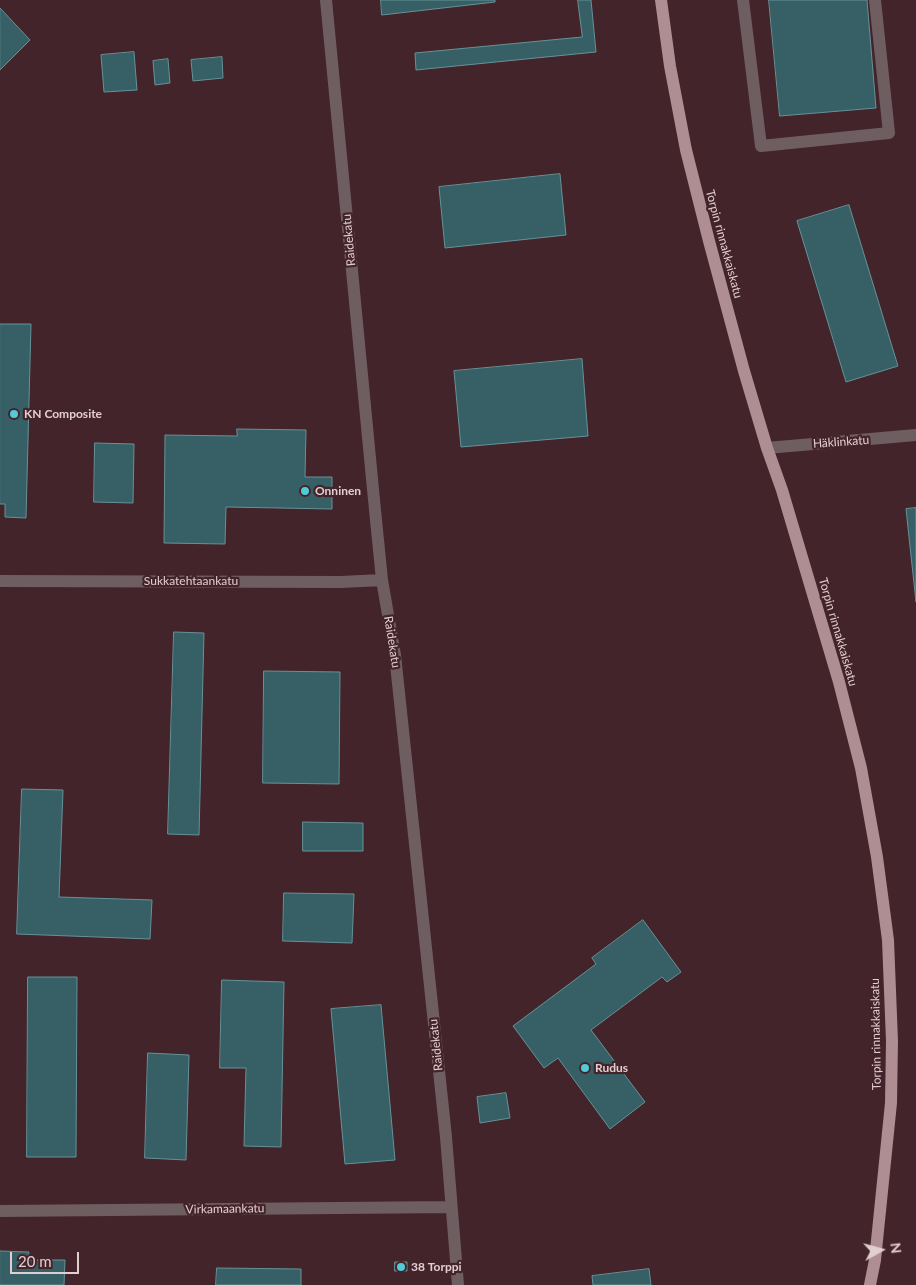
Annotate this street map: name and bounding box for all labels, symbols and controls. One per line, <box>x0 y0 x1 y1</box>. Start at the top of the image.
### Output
street label: Torpin rinnakkaiskatu <box>703 188 745 300</box>
street label: Raidekatu <box>340 213 358 267</box>
place label: KN Composite <box>24 407 102 421</box>
marker: KN Composite <box>8 408 20 420</box>
street label: Häklinkatu <box>812 433 870 451</box>
place label: Onninen <box>315 484 361 498</box>
marker: Onninen <box>299 485 311 497</box>
street label: Sukkatehtaankatu <box>144 574 238 588</box>
street label: Torpin rinnakkaiskatu <box>816 576 860 688</box>
street label: Raidekatu <box>381 615 403 669</box>
street label: Torpin rinnakkaiskatu <box>868 978 884 1090</box>
street label: Raidekatu <box>426 1018 446 1072</box>
place label: Rudus <box>595 1061 628 1075</box>
marker: Rudus <box>579 1062 591 1074</box>
street label: Virkamaankatu <box>185 1201 265 1217</box>
north arrow <box>856 1225 906 1275</box>
scale bar <box>12 1242 81 1274</box>
text: N <box>887 1242 905 1254</box>
text: 20 m <box>18 1252 52 1270</box>
place label: 38 Torppi <box>411 1260 462 1274</box>
marker: 38 Torppi <box>395 1261 407 1273</box>

